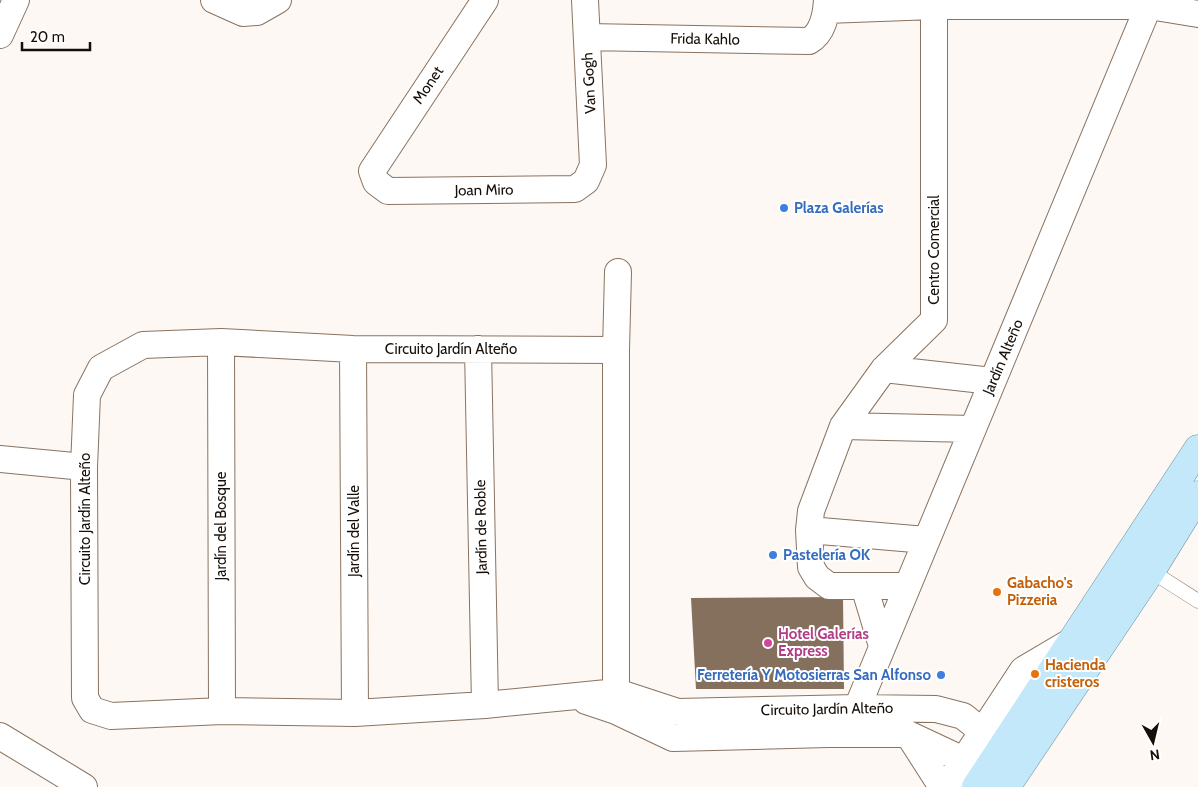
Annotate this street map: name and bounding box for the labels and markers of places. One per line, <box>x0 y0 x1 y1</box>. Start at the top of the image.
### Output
place label: Plaza Galerías <box>794 199 884 217</box>
marker: Plaza Galerías <box>778 202 790 214</box>
place label: Pastelería OK <box>783 546 871 564</box>
marker: Pastelería OK <box>767 549 779 561</box>
place label: Gabacho's Pizzeria <box>1007 574 1073 609</box>
marker: Gabacho's Pizzeria <box>991 586 1003 598</box>
place label: Hotel Galerías Express <box>778 625 869 660</box>
marker: Hotel Galerías Express <box>762 637 774 649</box>
place label: Hacienda cristeros <box>1045 656 1106 691</box>
place label: Ferretería Y Motosierras San Alfonso <box>697 666 931 684</box>
marker: Hacienda cristeros <box>1029 668 1041 680</box>
marker: Ferretería Y Motosierras San Alfonso <box>935 669 947 681</box>

